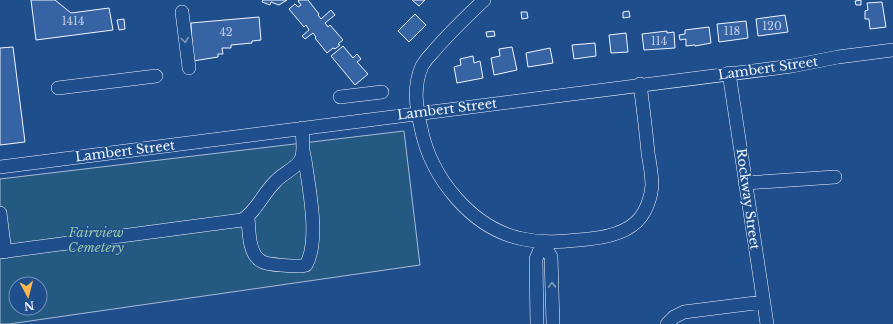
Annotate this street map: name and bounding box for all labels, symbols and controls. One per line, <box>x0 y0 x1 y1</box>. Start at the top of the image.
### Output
house number: 1414 <box>62 14 84 28</box>
house number: 120 <box>762 19 782 33</box>
house number: 118 <box>724 24 740 38</box>
house number: 42 <box>219 25 233 39</box>
house number: 114 <box>651 34 667 48</box>
one-way arrow <box>181 37 190 43</box>
street label: Lambert Street <box>717 53 819 83</box>
street label: Lambert Street <box>396 94 498 124</box>
street label: Lambert Street <box>74 136 176 166</box>
street label: Rockway Street <box>732 147 764 251</box>
park label: Fairview Cemetery <box>67 224 124 256</box>
north arrow <box>8 276 48 316</box>
one-way arrow <box>548 282 556 288</box>
text: N <box>23 298 35 314</box>

